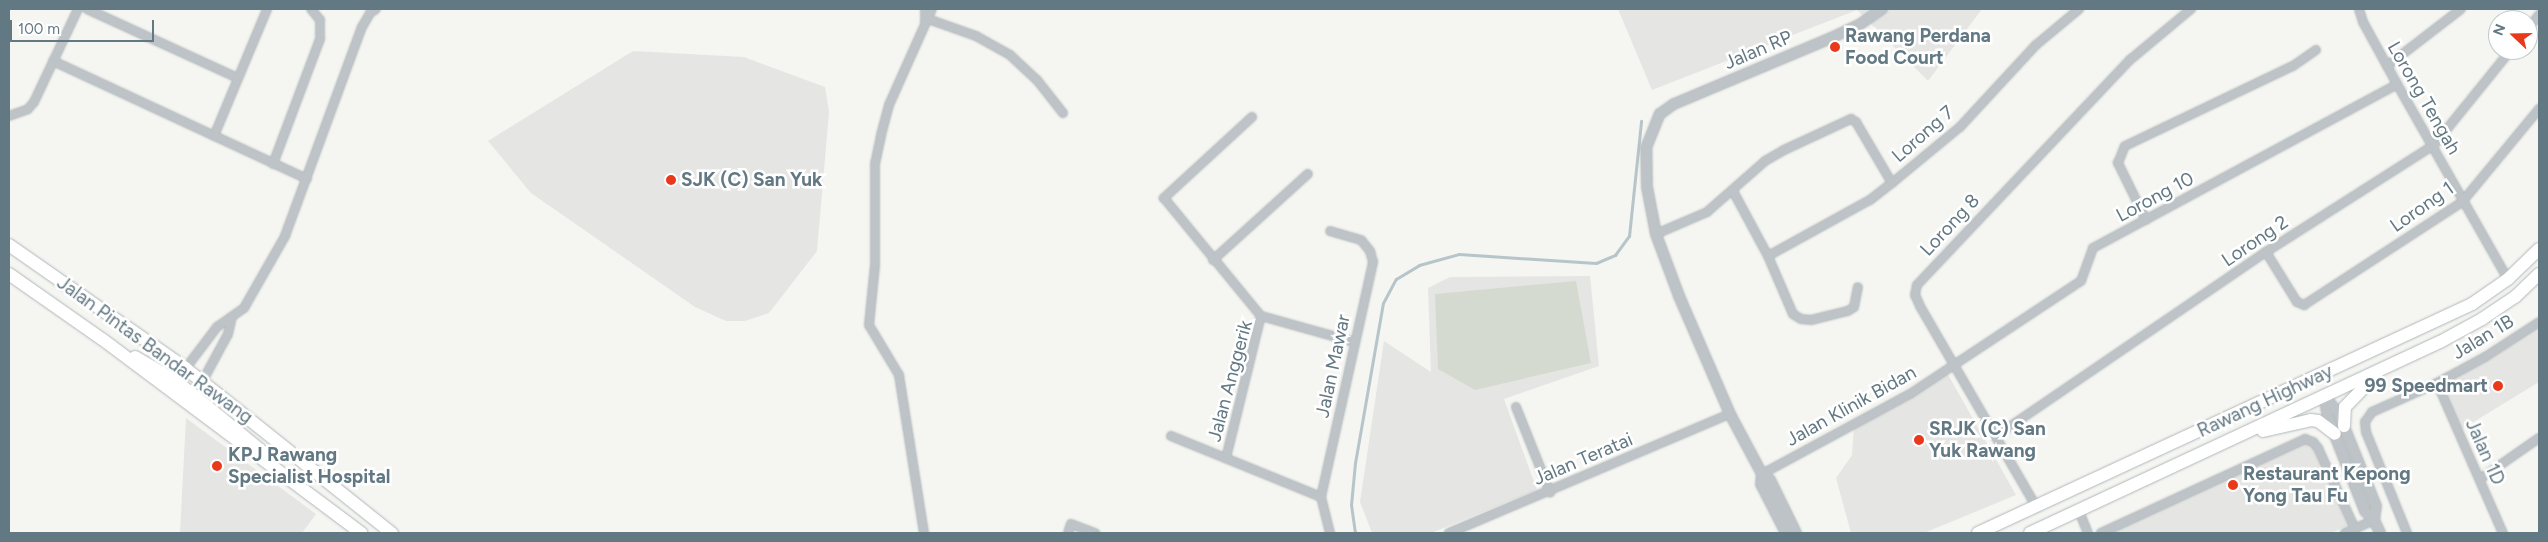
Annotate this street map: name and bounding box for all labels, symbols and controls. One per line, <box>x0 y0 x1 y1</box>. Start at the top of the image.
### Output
scale bar <box>12 10 156 42</box>
north arrow <box>2488 10 2538 60</box>
text: 100 m <box>18 20 60 38</box>
text: N <box>2490 22 2509 38</box>
place label: Rawang Perdana Food Court <box>1845 25 1991 69</box>
street label: Jalan RP <box>1721 26 1795 74</box>
street label: Lorong Tengah <box>2382 38 2466 158</box>
marker: Rawang Perdana Food Court <box>1829 41 1841 53</box>
street label: Lorong 7 <box>1887 101 1959 167</box>
street label: Lorong 10 <box>2112 167 2198 227</box>
place label: SJK (C) San Yuk <box>681 169 822 191</box>
marker: SJK (C) San Yuk <box>665 174 677 186</box>
street label: Lorong 1 <box>2386 177 2458 237</box>
street label: Lorong 8 <box>1916 189 1984 261</box>
street label: Lorong 2 <box>2217 210 2293 272</box>
street label: Jalan Pintas Bandar Rawang <box>53 271 257 429</box>
street label: Jalan 1B <box>2448 310 2518 364</box>
street label: Jalan Mawar <box>1311 312 1355 420</box>
street label: Jalan Anggerik <box>1203 318 1257 444</box>
street label: Rawang Highway <box>2194 360 2336 442</box>
street label: Jalan Klinik Bidan <box>1782 361 1920 451</box>
place label: 99 Speedmart <box>2365 375 2488 397</box>
marker: 99 Speedmart <box>2492 380 2504 392</box>
street label: Jalan 1D <box>2460 416 2510 488</box>
place label: SRJK (C) San Yuk Rawang <box>1929 418 2046 462</box>
street label: Jalan Teratai <box>1530 428 1636 490</box>
marker: SRJK (C) San Yuk Rawang <box>1913 434 1925 446</box>
place label: KPJ Rawang Specialist Hospital <box>228 444 390 488</box>
marker: KPJ Rawang Specialist Hospital <box>210 459 224 473</box>
place label: Restaurant Kepong Yong Tau Fu <box>2243 463 2411 507</box>
marker: Restaurant Kepong Yong Tau Fu <box>2227 479 2239 491</box>

